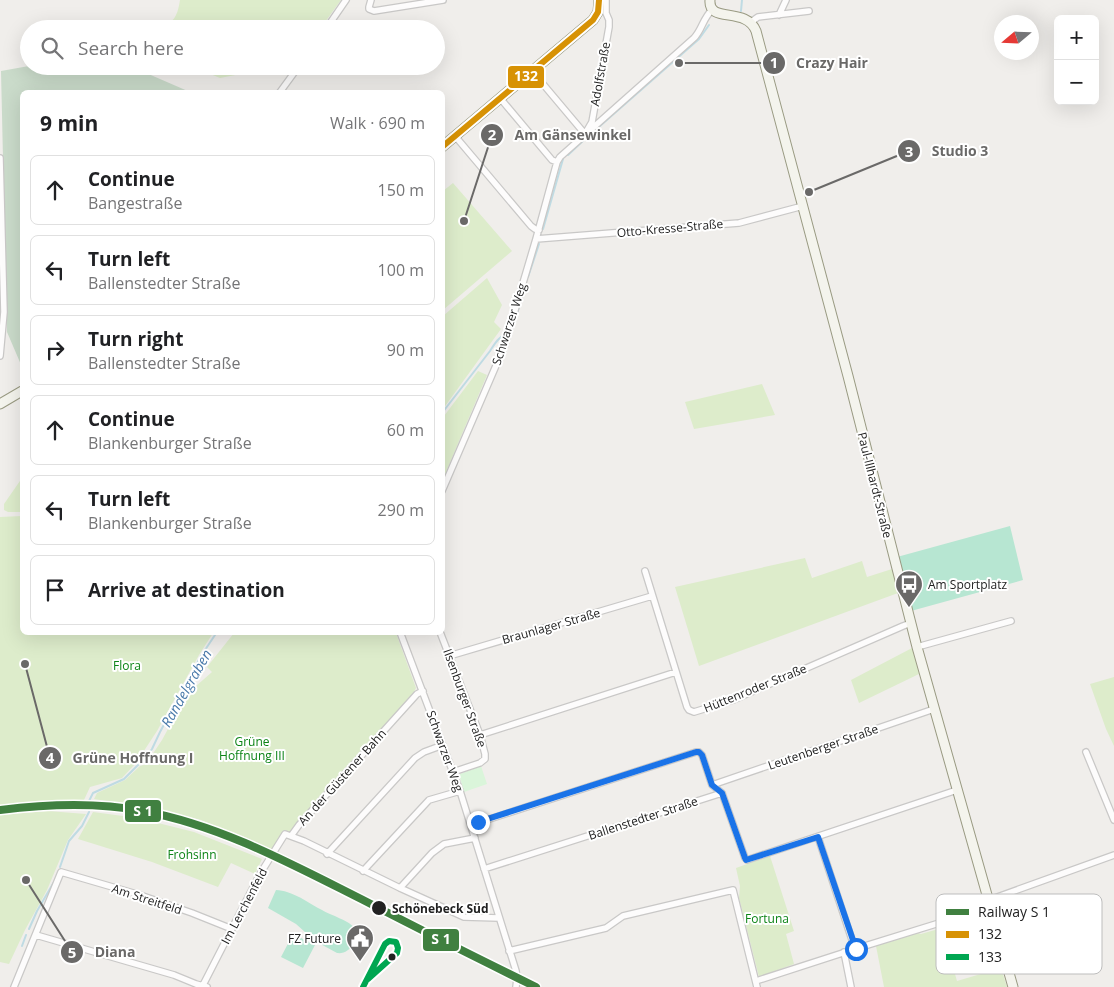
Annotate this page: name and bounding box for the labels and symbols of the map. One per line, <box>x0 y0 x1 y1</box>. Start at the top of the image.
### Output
north arrow <box>994 15 1039 60</box>
street label: Adolfstraße <box>586 40 614 107</box>
callout: Crazy Hair <box>761 48 878 77</box>
text: 1 <box>770 52 778 72</box>
text: Crazy Hair <box>796 53 869 72</box>
line badge: 132 <box>507 65 545 89</box>
text: 132 <box>514 66 538 85</box>
callout: Am Gänsewinkel <box>479 120 641 149</box>
text: 2 <box>488 124 497 144</box>
text: Am Gänsewinkel <box>515 125 631 144</box>
callout: Studio 3 <box>897 137 998 166</box>
text: 3 <box>905 141 913 161</box>
text: Studio 3 <box>932 141 988 160</box>
street label: Otto-Kresse-Straße <box>616 215 724 241</box>
street label: Schwarzer Weg <box>488 280 530 367</box>
street label: Paul-Illhardt-Straße <box>854 430 896 540</box>
bus stop icon: Am Sportplatz <box>894 569 924 608</box>
place label: Am Sportplatz <box>928 576 1007 593</box>
street label: Braunlager Straße <box>500 604 602 648</box>
water label: Randelgraben <box>156 646 216 730</box>
street label: Ilsenburger Straße <box>439 646 491 750</box>
park label: Flora <box>113 657 141 674</box>
street label: Hüttenroder Straße <box>701 659 809 716</box>
street label: Schwarzer Weg <box>422 708 468 794</box>
street label: Leutenberger Straße <box>766 720 881 774</box>
street label: An der Güstener Bahn <box>294 725 390 829</box>
park label: Grüne Hoffnung III <box>219 733 285 764</box>
callout: Grüne Hoffnung I <box>37 744 203 773</box>
text: 4 <box>46 747 55 767</box>
text: Grüne Hoffnung I <box>73 748 193 767</box>
street label: Ballenstedter Straße <box>586 792 700 844</box>
line badge: S 1 <box>124 799 162 823</box>
text: S 1 <box>133 801 153 820</box>
route end <box>467 811 490 834</box>
park label: Frohsinn <box>167 846 217 863</box>
street label: Im Lerchenfeld <box>217 865 271 947</box>
street label: Am Streitfeld <box>110 880 184 918</box>
legend <box>936 894 1102 974</box>
marker: Schönebeck Süd <box>370 899 388 917</box>
place label: Schönebeck Süd <box>392 900 489 917</box>
text: Railway S 1 <box>978 902 1050 921</box>
park label: Fortuna <box>745 910 789 927</box>
public building icon: FZ Future <box>345 923 375 962</box>
text: 132 <box>978 924 1002 943</box>
line badge: S 1 <box>422 928 460 952</box>
text: S 1 <box>431 929 451 948</box>
place label: FZ Future <box>288 930 341 947</box>
callout: Diana <box>59 938 145 967</box>
route start <box>845 938 868 961</box>
text: 5 <box>68 942 76 962</box>
text: Diana <box>95 942 135 961</box>
text: 133 <box>978 947 1002 966</box>
unlabelled marker <box>387 952 397 962</box>

